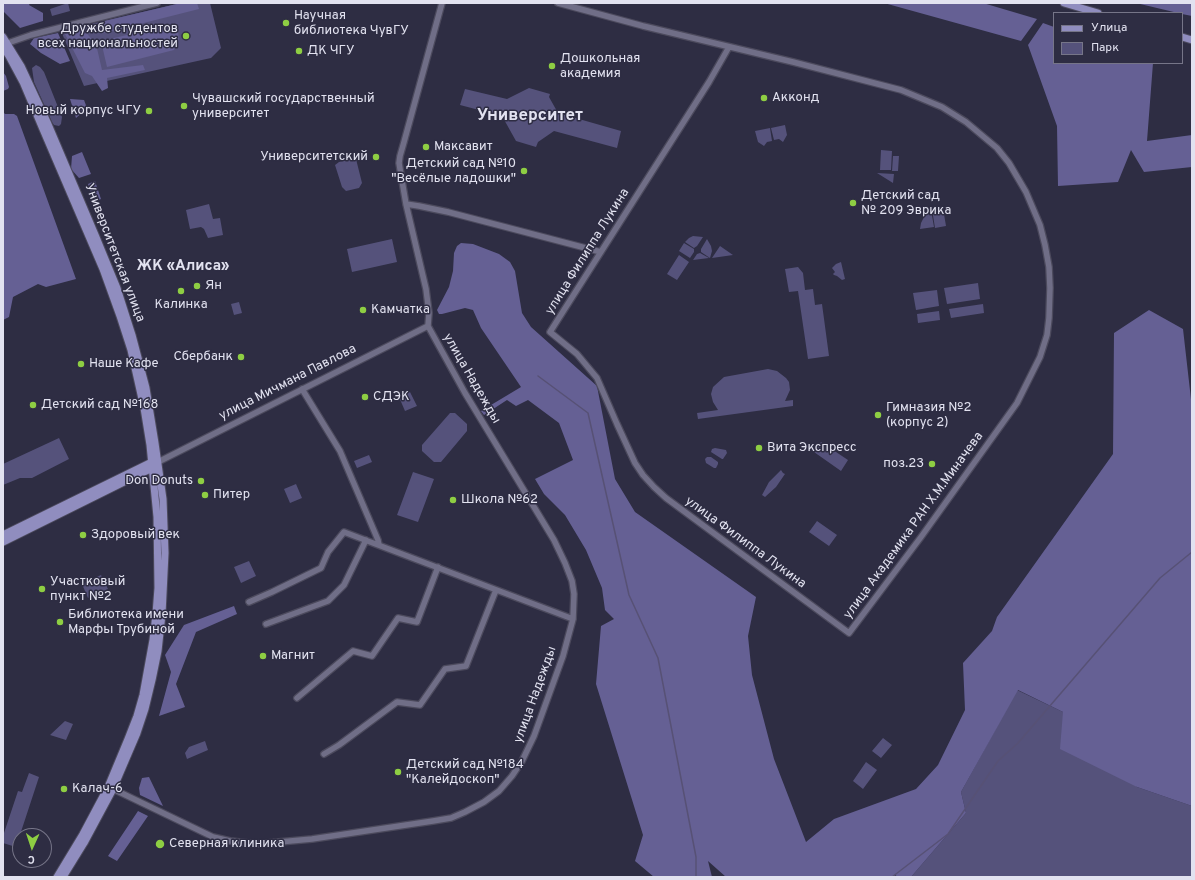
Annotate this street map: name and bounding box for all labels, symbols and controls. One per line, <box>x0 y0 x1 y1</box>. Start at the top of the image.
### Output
place label: Научная библиотека ЧувГУ <box>294 8 409 39</box>
legend <box>1053 12 1183 64</box>
marker: Научная библиотека ЧувГУ <box>281 18 291 28</box>
text: Улица <box>1091 20 1127 36</box>
place label: Дружбе студентов всех национальностей <box>38 21 178 52</box>
marker: Дружбе студентов всех национальностей <box>181 31 191 41</box>
text: Парк <box>1091 40 1119 56</box>
place label: ДК ЧГУ <box>307 43 354 59</box>
marker: ДК ЧГУ <box>294 46 304 56</box>
place label: Дошкольная академия <box>560 51 640 82</box>
marker: Дошкольная академия <box>547 61 557 71</box>
place label: Акконд <box>772 90 819 106</box>
place label: Чувашский государственный университет <box>192 91 375 122</box>
marker: Акконд <box>759 93 769 103</box>
marker: Чувашский государственный университет <box>179 101 189 111</box>
place label: Новый корпус ЧГУ <box>26 103 141 119</box>
marker: Новый корпус ЧГУ <box>144 106 154 116</box>
district label: Университет <box>477 107 583 127</box>
place label: Максавит <box>434 139 493 155</box>
marker: Максавит <box>421 142 431 152</box>
place label: Университетский <box>260 149 368 165</box>
marker: Университетский <box>371 152 381 162</box>
place label: Детский сад №10 "Весёлые ладошки" <box>391 156 516 187</box>
marker: Детский сад №10 "Весёлые ладошки" <box>519 166 529 176</box>
street label: Университетская улица <box>80 182 148 324</box>
street label: улица Филиппа Лукина <box>543 186 633 318</box>
place label: Детский сад № 209 Эврика <box>861 188 951 219</box>
marker: Детский сад № 209 Эврика <box>848 198 858 208</box>
district label: ЖК «Алиса» <box>137 258 229 276</box>
place label: Ян <box>205 278 222 294</box>
marker: Ян <box>192 281 202 291</box>
marker: Калинка <box>176 286 186 296</box>
place label: Калинка <box>154 297 208 313</box>
place label: Камчатка <box>371 302 430 318</box>
marker: Камчатка <box>358 305 368 315</box>
street label: улица Надежды <box>439 331 503 427</box>
street label: улица Мичмана Павлова <box>217 342 359 424</box>
place label: Сбербанк <box>173 349 233 365</box>
marker: Сбербанк <box>236 352 246 362</box>
place label: Наше Кафе <box>89 356 159 372</box>
marker: Наше Кафе <box>76 359 86 369</box>
place label: СДЭК <box>373 389 410 405</box>
marker: СДЭК <box>360 392 370 402</box>
place label: Детский сад №168 <box>41 397 159 413</box>
marker: Детский сад №168 <box>28 400 38 410</box>
place label: Гимназия №2 (корпус 2) <box>886 400 971 431</box>
marker: Гимназия №2 (корпус 2) <box>873 410 883 420</box>
street label: улица Академика РАН Х.М.Миначева <box>841 429 987 623</box>
place label: Вита Экспресс <box>767 440 857 456</box>
marker: Вита Экспресс <box>754 443 764 453</box>
place label: поз.23 <box>883 456 924 472</box>
marker: поз.23 <box>927 459 937 469</box>
place label: Don Donuts <box>125 473 193 489</box>
marker: Don Donuts <box>196 476 206 486</box>
place label: Питер <box>213 487 250 503</box>
marker: Питер <box>200 490 210 500</box>
place label: Школа №62 <box>461 492 538 508</box>
street label: улица Филиппа Лукина <box>681 494 809 592</box>
marker: Школа №62 <box>448 495 458 505</box>
place label: Здоровый век <box>91 527 180 543</box>
marker: Здоровый век <box>78 530 88 540</box>
place label: Участковый пункт №2 <box>50 574 126 605</box>
marker: Участковый пункт №2 <box>37 584 47 594</box>
place label: Библиотека имени Марфы Трубиной <box>68 607 184 638</box>
marker: Библиотека имени Марфы Трубиной <box>55 617 65 627</box>
street label: улица Надежды <box>511 645 561 745</box>
place label: Магнит <box>271 648 315 664</box>
marker: Магнит <box>258 651 268 661</box>
place label: Детский сад №184 "Калейдоскоп" <box>406 757 524 788</box>
marker: Детский сад №184 "Калейдоскоп" <box>393 767 403 777</box>
place label: Калач-6 <box>72 781 123 797</box>
marker: Калач-6 <box>59 784 69 794</box>
north arrow <box>12 828 52 868</box>
place label: Северная клиника <box>169 836 284 852</box>
marker: Северная клиника <box>154 838 166 850</box>
text: С <box>28 852 35 866</box>

